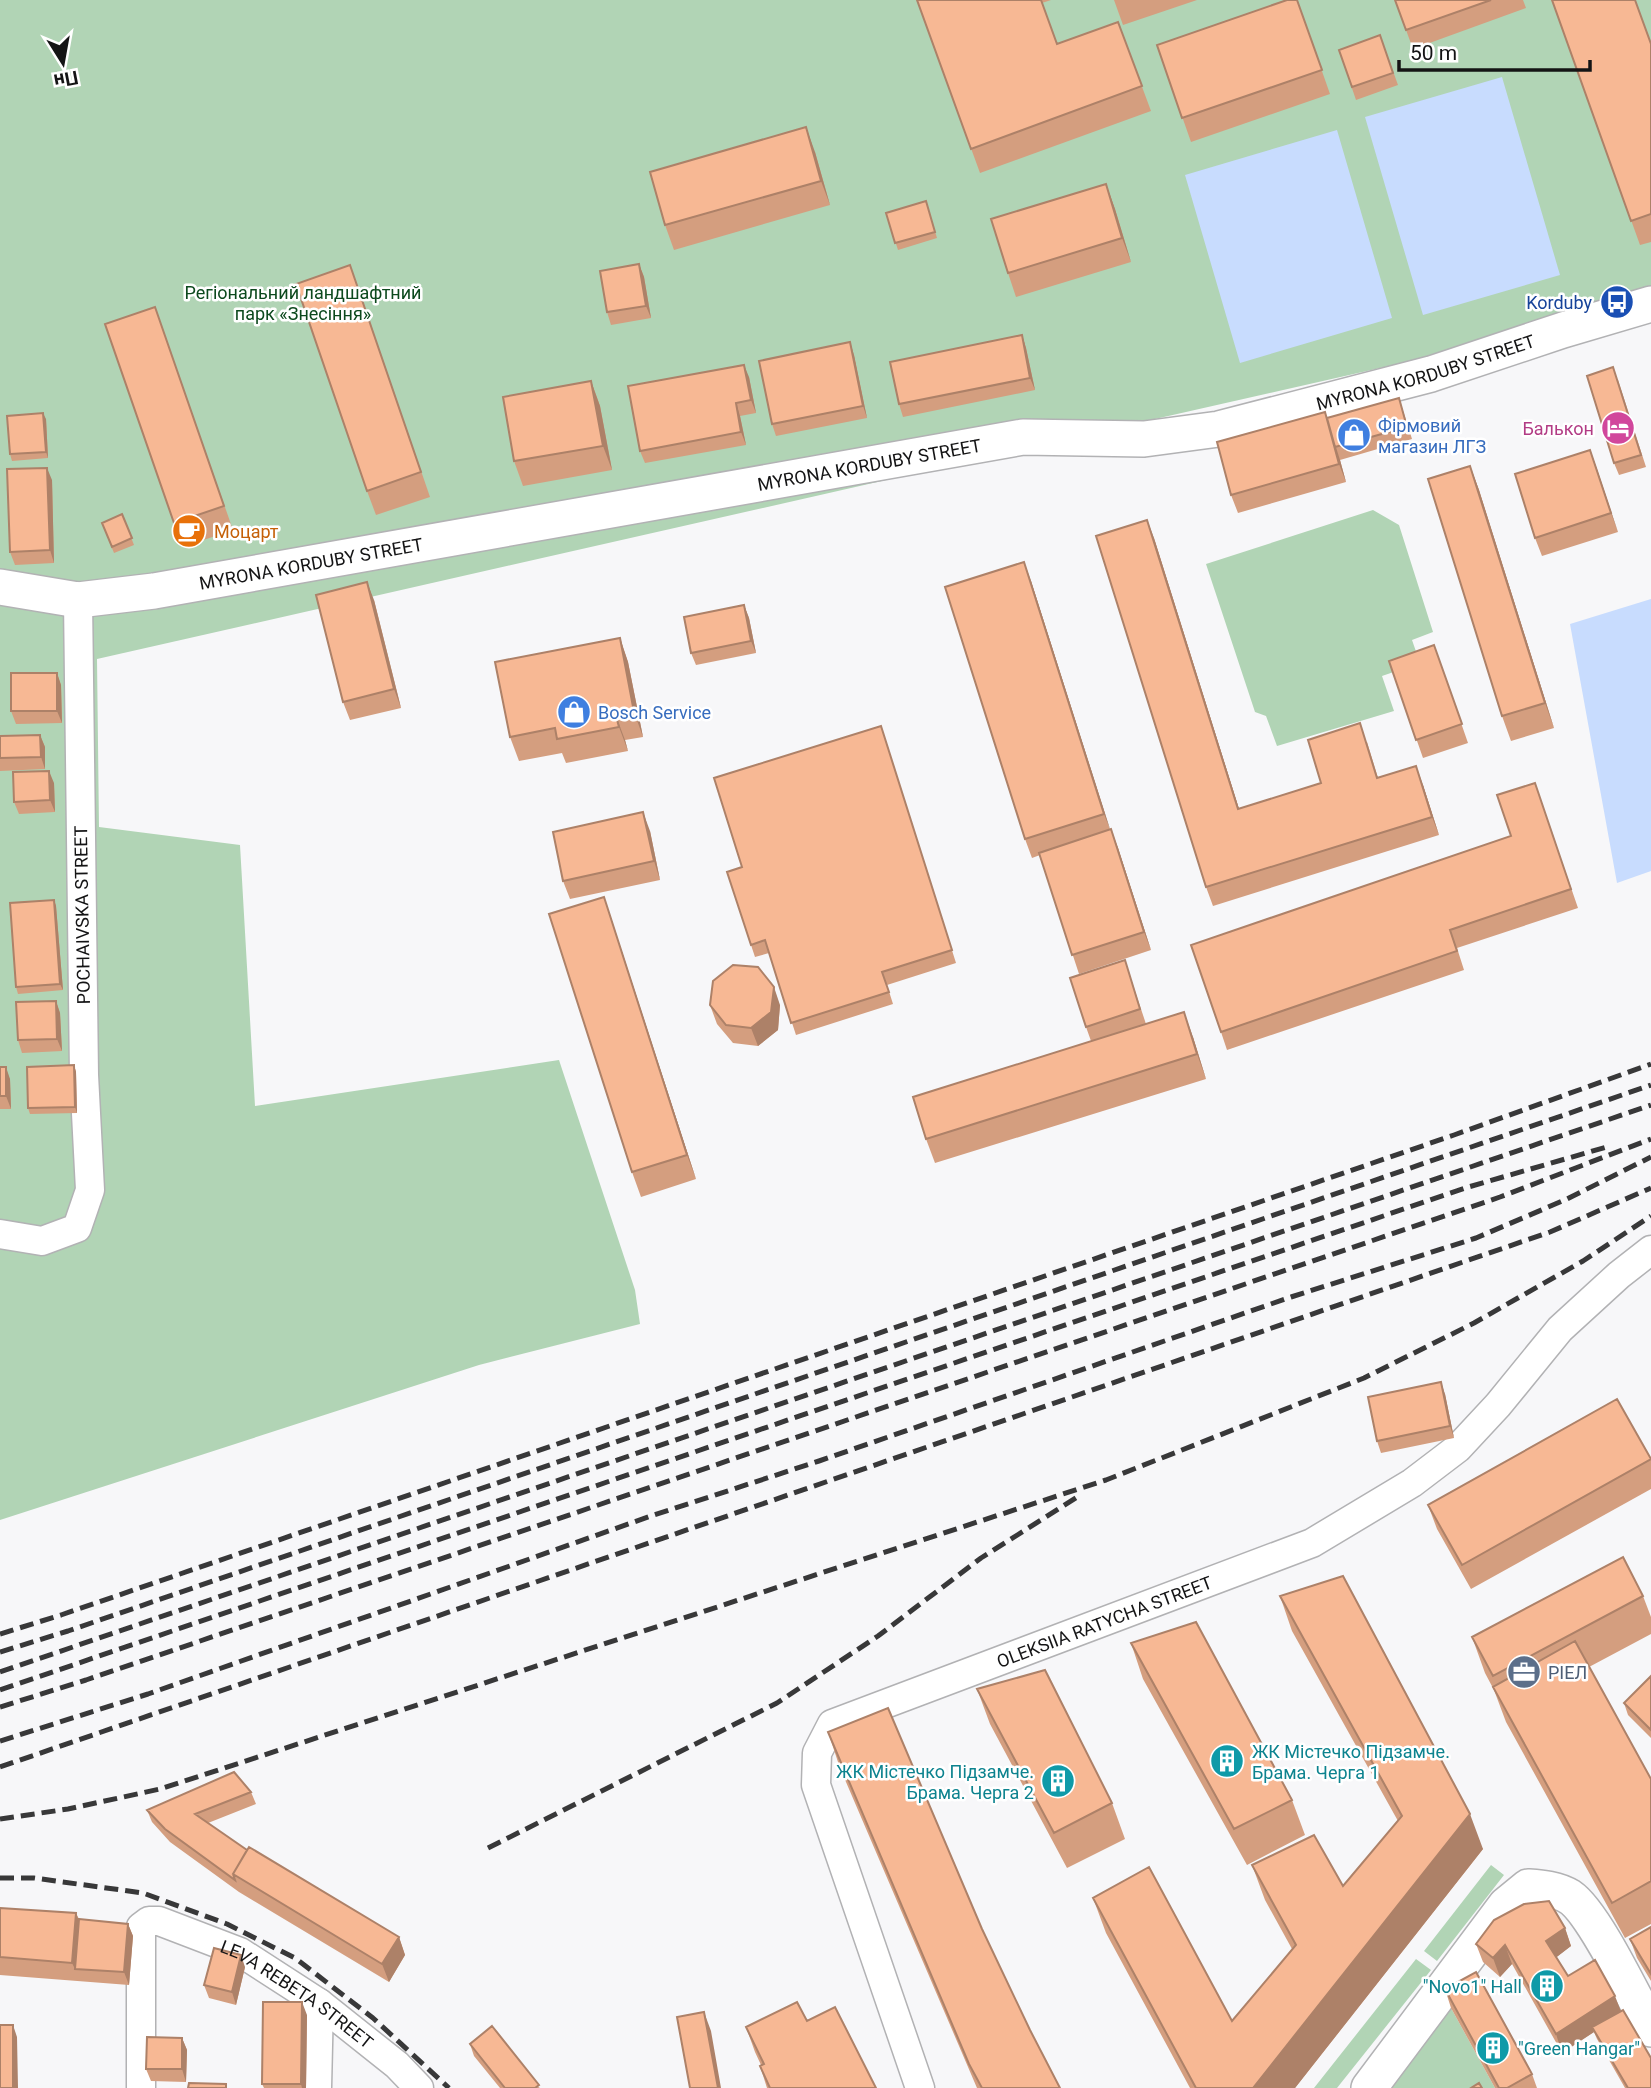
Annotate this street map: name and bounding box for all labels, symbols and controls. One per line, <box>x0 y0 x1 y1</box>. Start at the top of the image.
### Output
north arrow <box>28 28 98 98</box>
scale bar <box>1399 28 1590 72</box>
text: 50 m <box>1410 41 1457 65</box>
text: Пн <box>52 66 80 93</box>
park label: Регіональний ландшафтний парк «Знесіння» <box>185 282 421 324</box>
bus stop icon: Korduby <box>1598 283 1636 321</box>
place label: Korduby <box>1526 292 1592 313</box>
street label: MYRONA KORDUBY STREET <box>1314 330 1538 414</box>
hotel icon: Балькон <box>1599 409 1637 447</box>
place label: Фірмовий магазин ЛГЗ <box>1378 415 1486 457</box>
shop icon: Фірмовий магазин ЛГЗ <box>1335 416 1373 454</box>
place label: Балькон <box>1522 418 1594 439</box>
street label: MYRONA KORDUBY STREET <box>756 434 983 494</box>
cafe icon: Моцарт <box>170 512 208 550</box>
place label: Моцарт <box>214 521 279 542</box>
street label: MYRONA KORDUBY STREET <box>197 533 425 593</box>
shop icon: Bosch Service <box>555 693 593 731</box>
place label: Bosch Service <box>598 702 711 723</box>
street label: POCHAIVSKA STREET <box>70 825 94 1004</box>
street label: OLEKSIIA RATYCHA STREET <box>994 1571 1215 1671</box>
office icon: РІЕЛ <box>1505 1653 1543 1691</box>
place label: РІЕЛ <box>1548 1662 1587 1683</box>
place label: ЖК Містечко Підзамче. Брама. Черга 1 <box>1252 1741 1450 1783</box>
building icon: ЖК Містечко Підзамче. Брама. Черга 1 <box>1208 1742 1246 1780</box>
place label: ЖК Містечко Підзамче. Брама. Черга 2 <box>836 1761 1034 1803</box>
building icon: ЖК Містечко Підзамче. Брама. Черга 2 <box>1039 1762 1077 1800</box>
street label: LEVA REBETA STREET <box>218 1935 378 2053</box>
building icon: "Novo1" Hall <box>1528 1967 1566 2005</box>
place label: "Novo1" Hall <box>1423 1976 1522 1997</box>
building icon: "Green Hangar" <box>1474 2029 1512 2067</box>
place label: "Green Hangar" <box>1518 2038 1640 2059</box>

